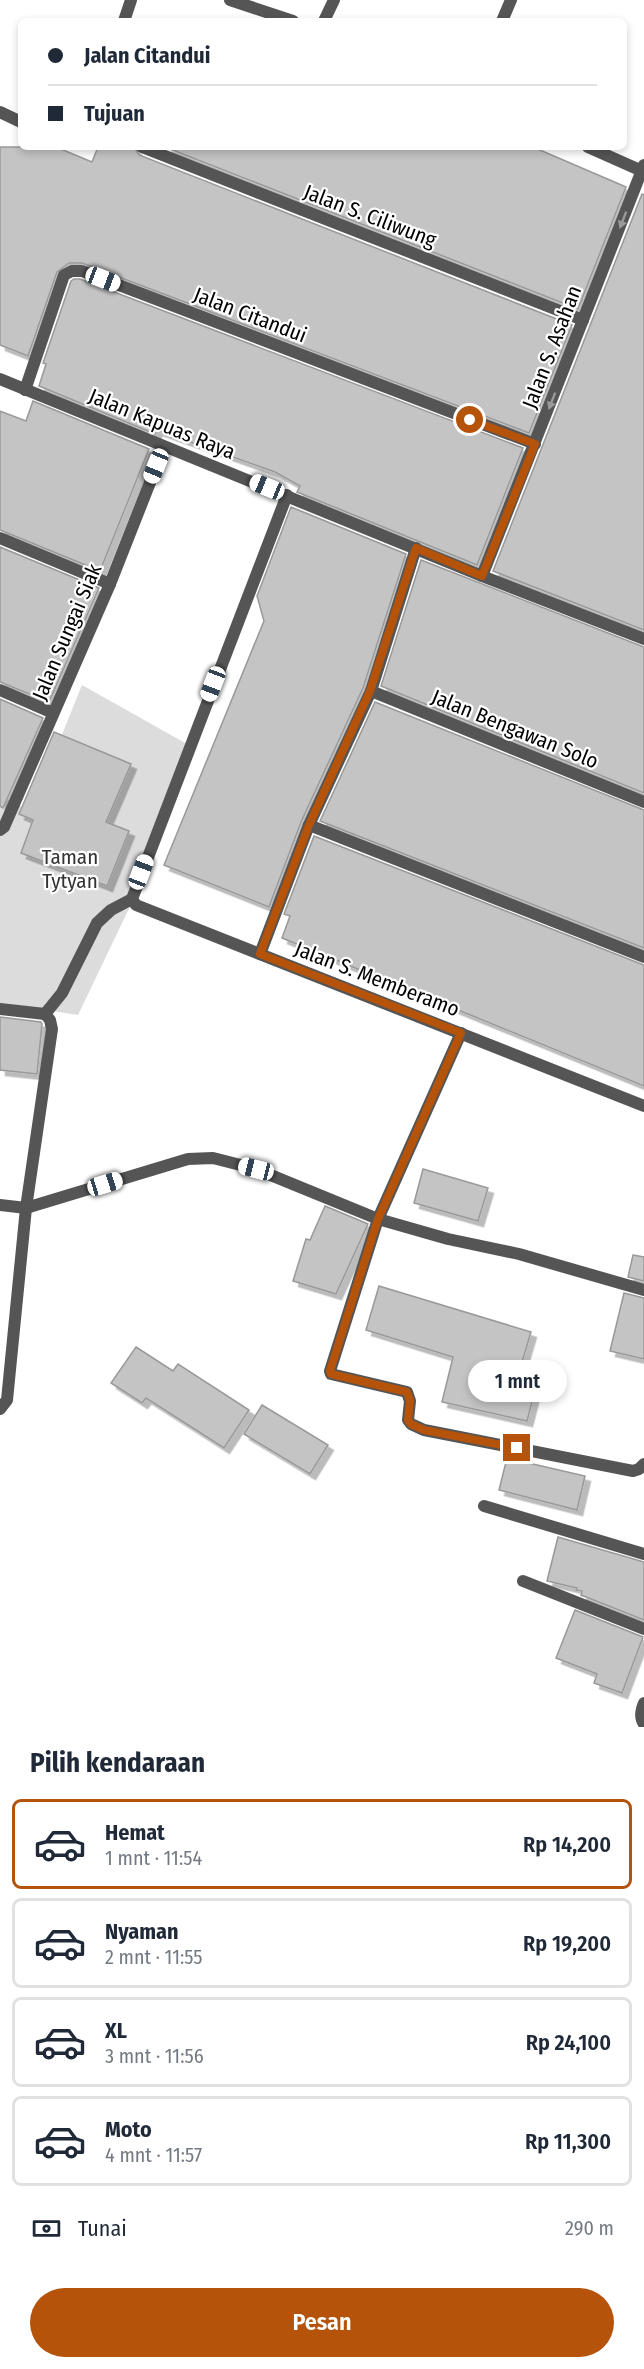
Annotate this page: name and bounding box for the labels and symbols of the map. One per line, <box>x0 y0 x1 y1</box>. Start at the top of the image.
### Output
street label: Jalan S. Ciliwung <box>300 179 440 253</box>
one-way arrow <box>618 211 627 229</box>
car <box>83 264 123 294</box>
street label: Jalan Citandui <box>190 282 310 348</box>
street label: Jalan S. Asahan <box>517 282 587 412</box>
street label: Jalan Kapuas Raya <box>85 383 239 465</box>
one-way arrow <box>546 393 556 411</box>
route start <box>456 406 483 433</box>
car <box>141 446 171 486</box>
car <box>247 472 287 502</box>
street label: Jalan Sungai Siak <box>27 560 108 704</box>
car <box>198 664 228 704</box>
street label: Jalan Bengawan Solo <box>428 684 602 774</box>
park label: Taman Tytyan <box>42 844 98 894</box>
car <box>126 852 156 892</box>
street label: Jalan S. Memberamo <box>291 936 463 1022</box>
car <box>236 1156 276 1182</box>
car <box>85 1170 125 1198</box>
callout: 1 mnt <box>468 1361 566 1403</box>
route end <box>503 1434 530 1461</box>

